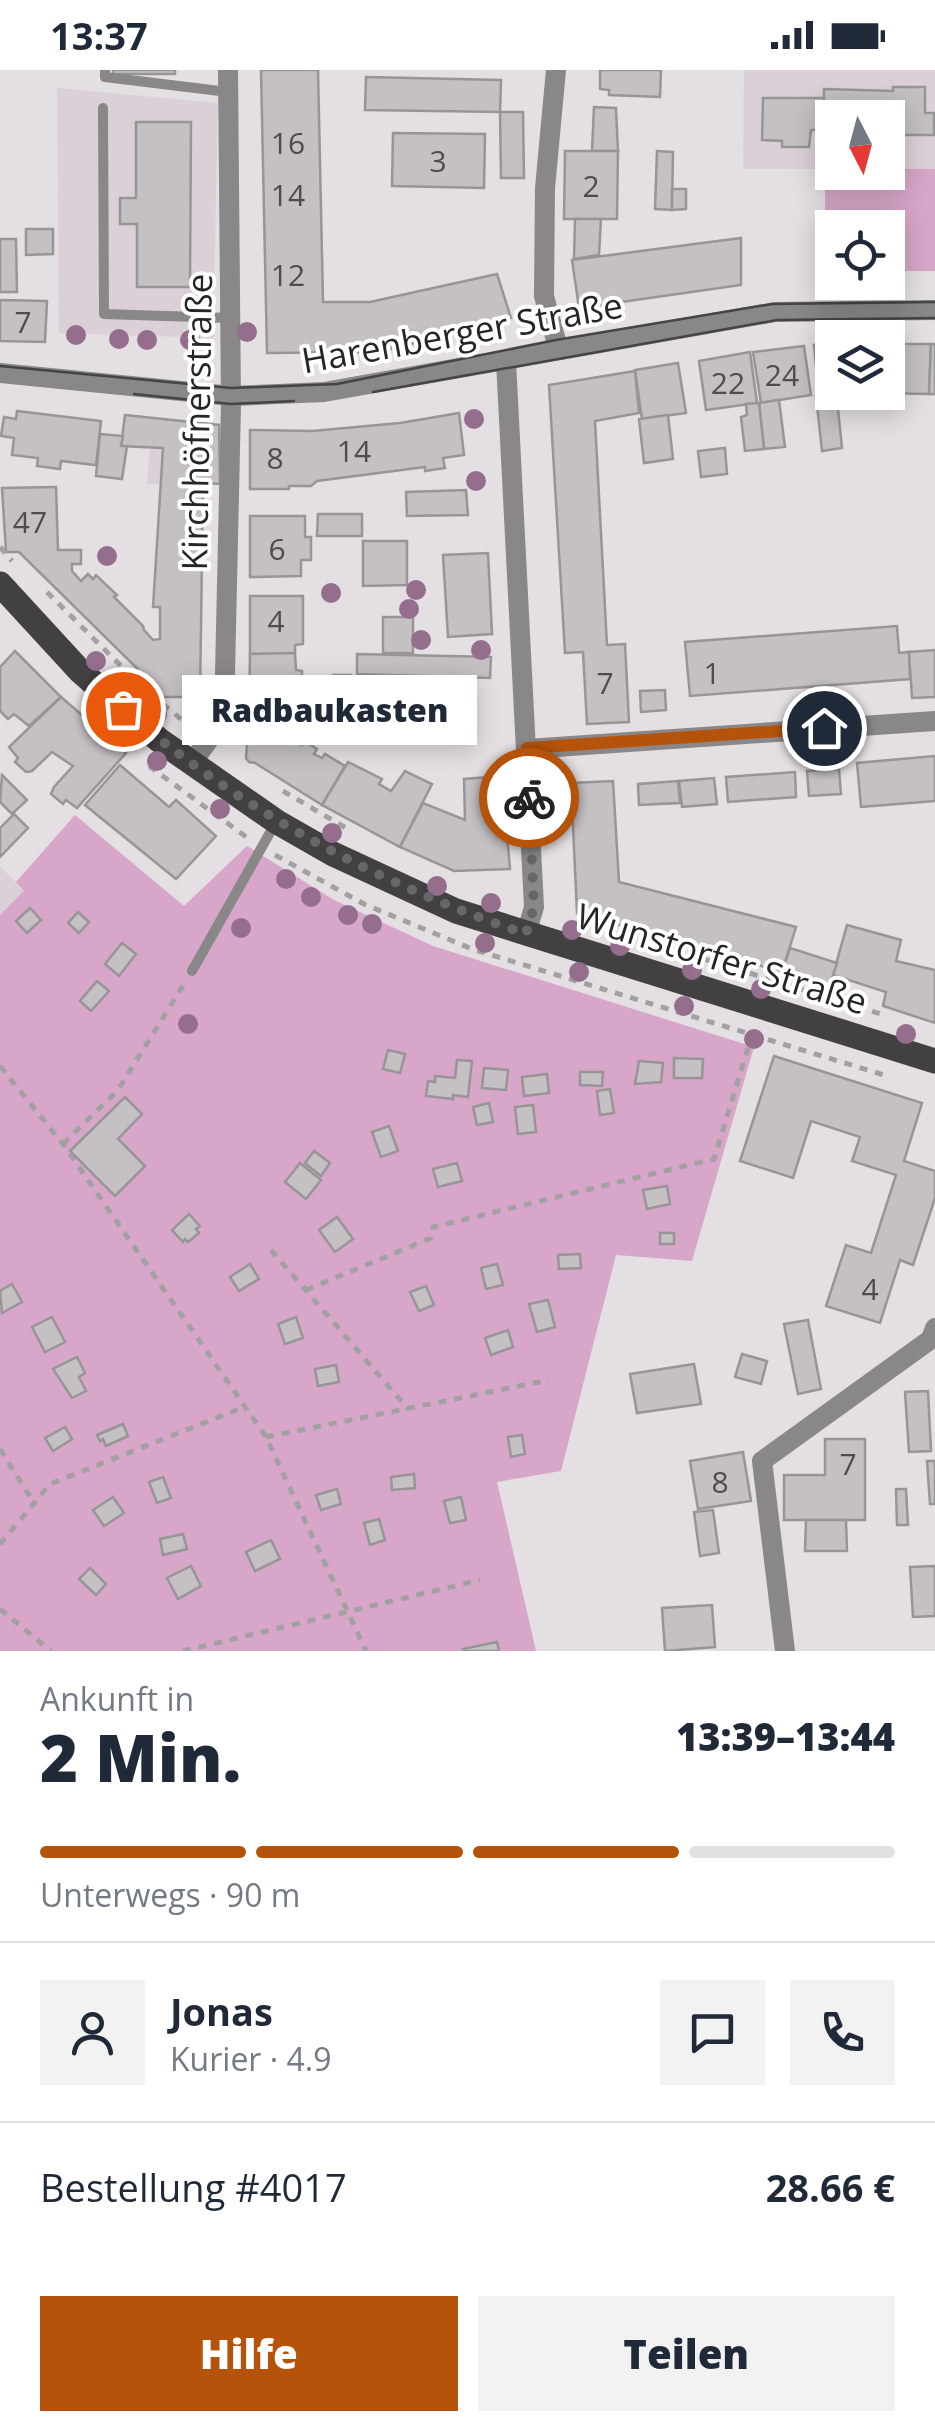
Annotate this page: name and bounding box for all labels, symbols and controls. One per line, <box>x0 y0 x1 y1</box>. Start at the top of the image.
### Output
text: 13:37 <box>50 9 148 61</box>
north arrow <box>815 100 905 190</box>
map controls <box>815 100 905 410</box>
house number: 16 <box>271 122 305 163</box>
house number: 3 <box>429 140 447 181</box>
house number: 2 <box>582 165 600 206</box>
house number: 14 <box>271 174 305 215</box>
button: locate <box>815 210 905 300</box>
house number: 12 <box>271 254 305 295</box>
street label: Kirchhöfnerstraße <box>170 273 222 571</box>
street label: Harenberger Straße <box>298 281 626 383</box>
house number: 7 <box>14 301 32 342</box>
button: layers <box>815 320 905 410</box>
house number: 24 <box>765 354 799 395</box>
house number: 22 <box>711 362 745 403</box>
house number: 14 <box>337 430 371 471</box>
house number: 8 <box>266 437 284 478</box>
house number: 47 <box>13 501 47 542</box>
house number: 6 <box>268 528 286 569</box>
house number: 4 <box>267 600 285 641</box>
house number: 1 <box>703 652 721 693</box>
house number: 7 <box>596 662 614 703</box>
pin <box>81 667 166 752</box>
callout: Radbaukasten <box>183 674 478 744</box>
icon: bag <box>96 682 151 737</box>
pin <box>782 686 867 771</box>
text: Radbaukasten <box>211 688 448 731</box>
icon: home <box>797 701 852 756</box>
courier <box>479 748 579 848</box>
icon: bike <box>502 771 557 826</box>
street label: Wunstorfer Straße <box>571 891 873 1025</box>
house number: 4 <box>861 1268 879 1309</box>
house number: 7 <box>839 1443 857 1484</box>
house number: 8 <box>711 1461 729 1502</box>
text: Ankunft in <box>40 1677 194 1720</box>
text: 13:39–13:44 <box>676 1710 895 1762</box>
text: 2 Min. <box>40 1713 241 1801</box>
text: Unterwegs · 90 m <box>40 1873 300 1916</box>
button: person <box>40 1980 145 2085</box>
button: chat <box>660 1980 765 2085</box>
button: phone <box>790 1980 895 2085</box>
text: Jonas <box>170 1985 273 2037</box>
text: Kurier · 4.9 <box>170 2037 331 2080</box>
text: Bestellung #4017 <box>40 2161 347 2213</box>
text: 28.66 € <box>766 2161 895 2213</box>
button: Hilfe <box>40 2296 458 2411</box>
button: Teilen <box>478 2296 895 2411</box>

